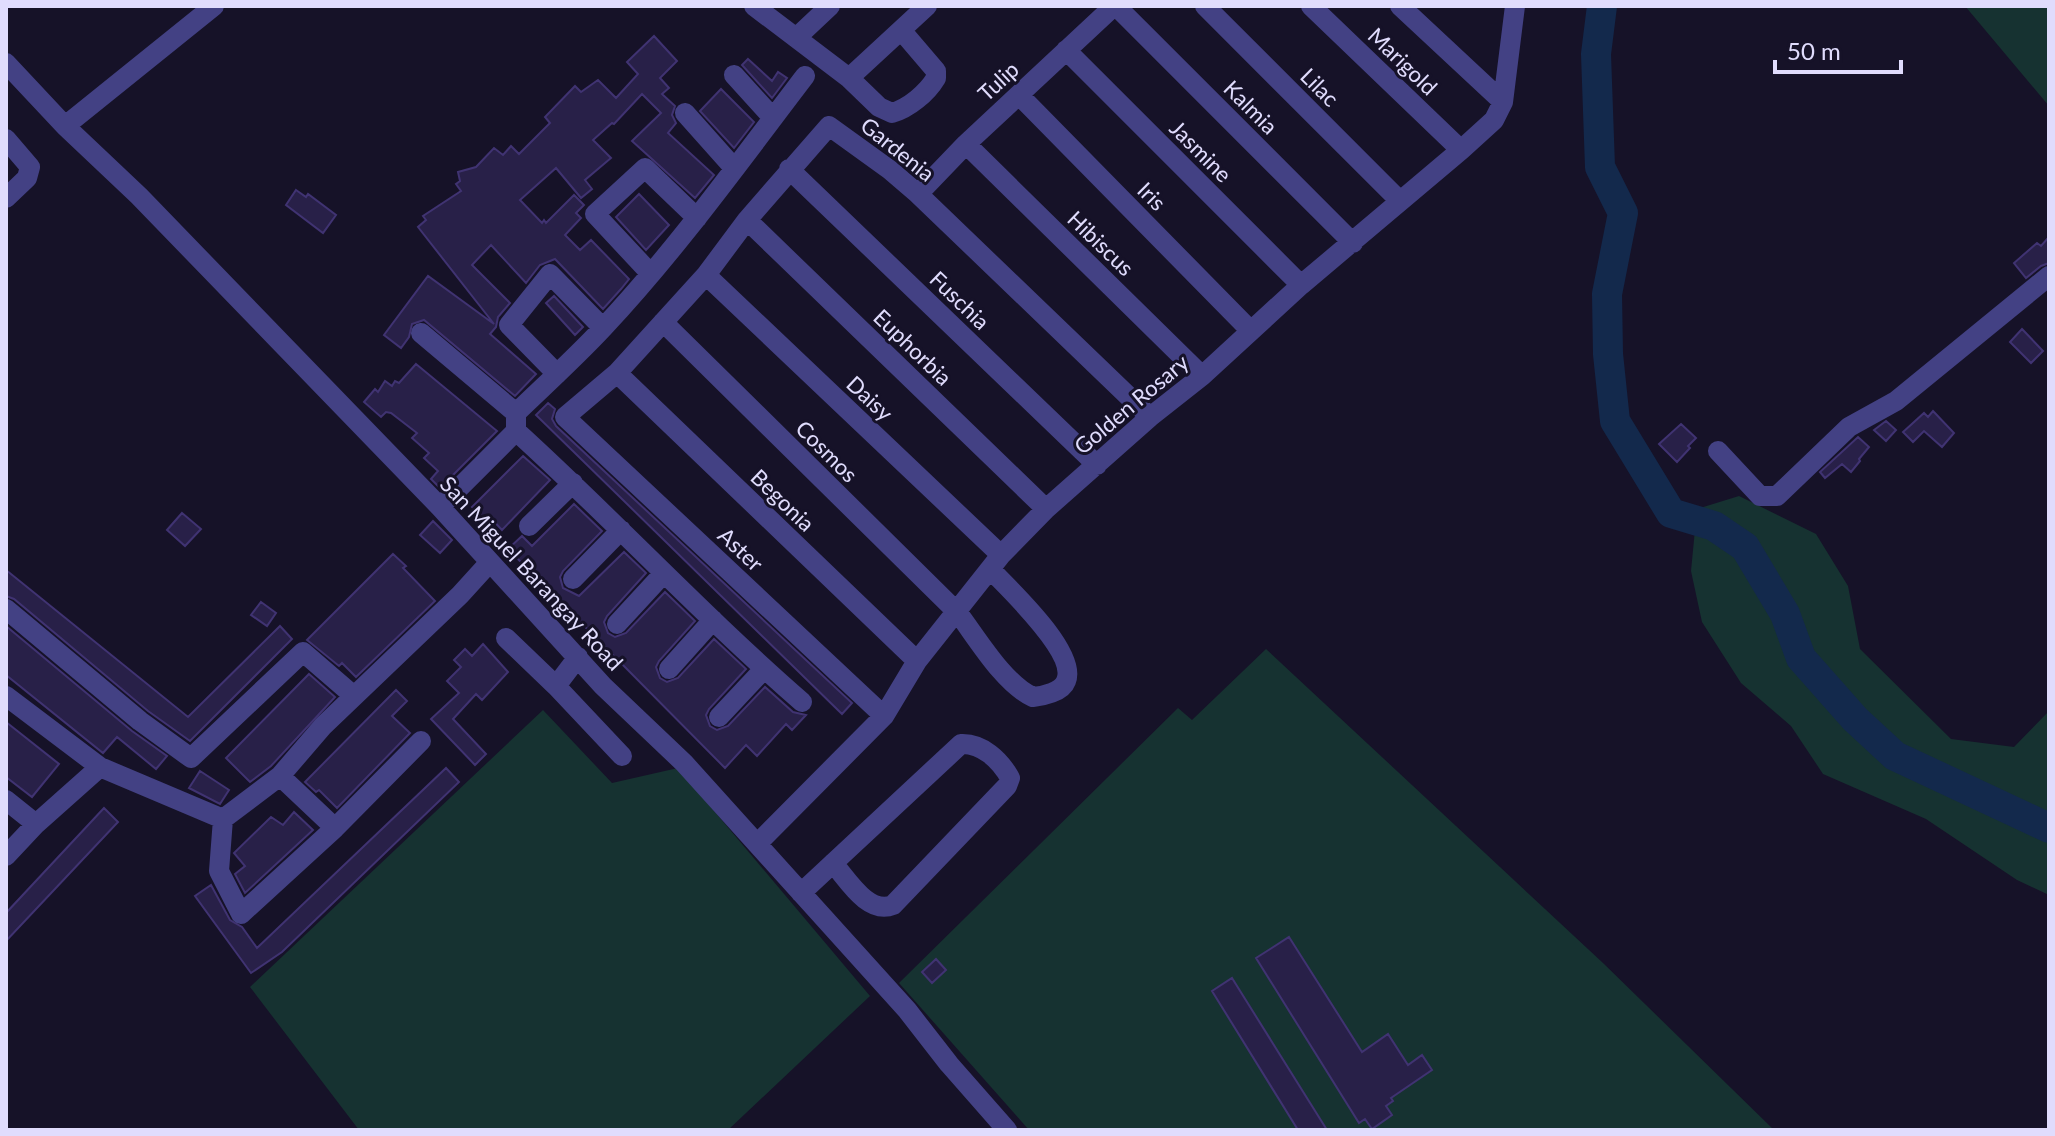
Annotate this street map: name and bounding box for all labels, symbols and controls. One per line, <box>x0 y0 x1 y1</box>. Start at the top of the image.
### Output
street label: Marigold <box>1363 22 1443 100</box>
scale bar <box>1775 24 1901 74</box>
text: 50 m <box>1787 36 1841 65</box>
street label: Tulip <box>972 56 1024 106</box>
street label: Lilac <box>1295 62 1345 112</box>
street label: Kalmia <box>1218 74 1284 140</box>
street label: Gardenia <box>856 111 940 187</box>
street label: Jasmine <box>1164 114 1238 188</box>
street label: Iris <box>1132 176 1172 216</box>
street label: Hibiscus <box>1062 205 1140 281</box>
street label: Fuschia <box>925 265 995 335</box>
street label: Euphorbia <box>868 303 958 391</box>
street label: Golden Rosary <box>1068 348 1194 460</box>
street label: Daisy <box>841 370 899 427</box>
street label: Cosmos <box>790 414 864 488</box>
street label: Begonia <box>746 463 820 537</box>
street label: San Miguel Barangay Road <box>435 470 629 676</box>
street label: Aster <box>713 521 769 577</box>

